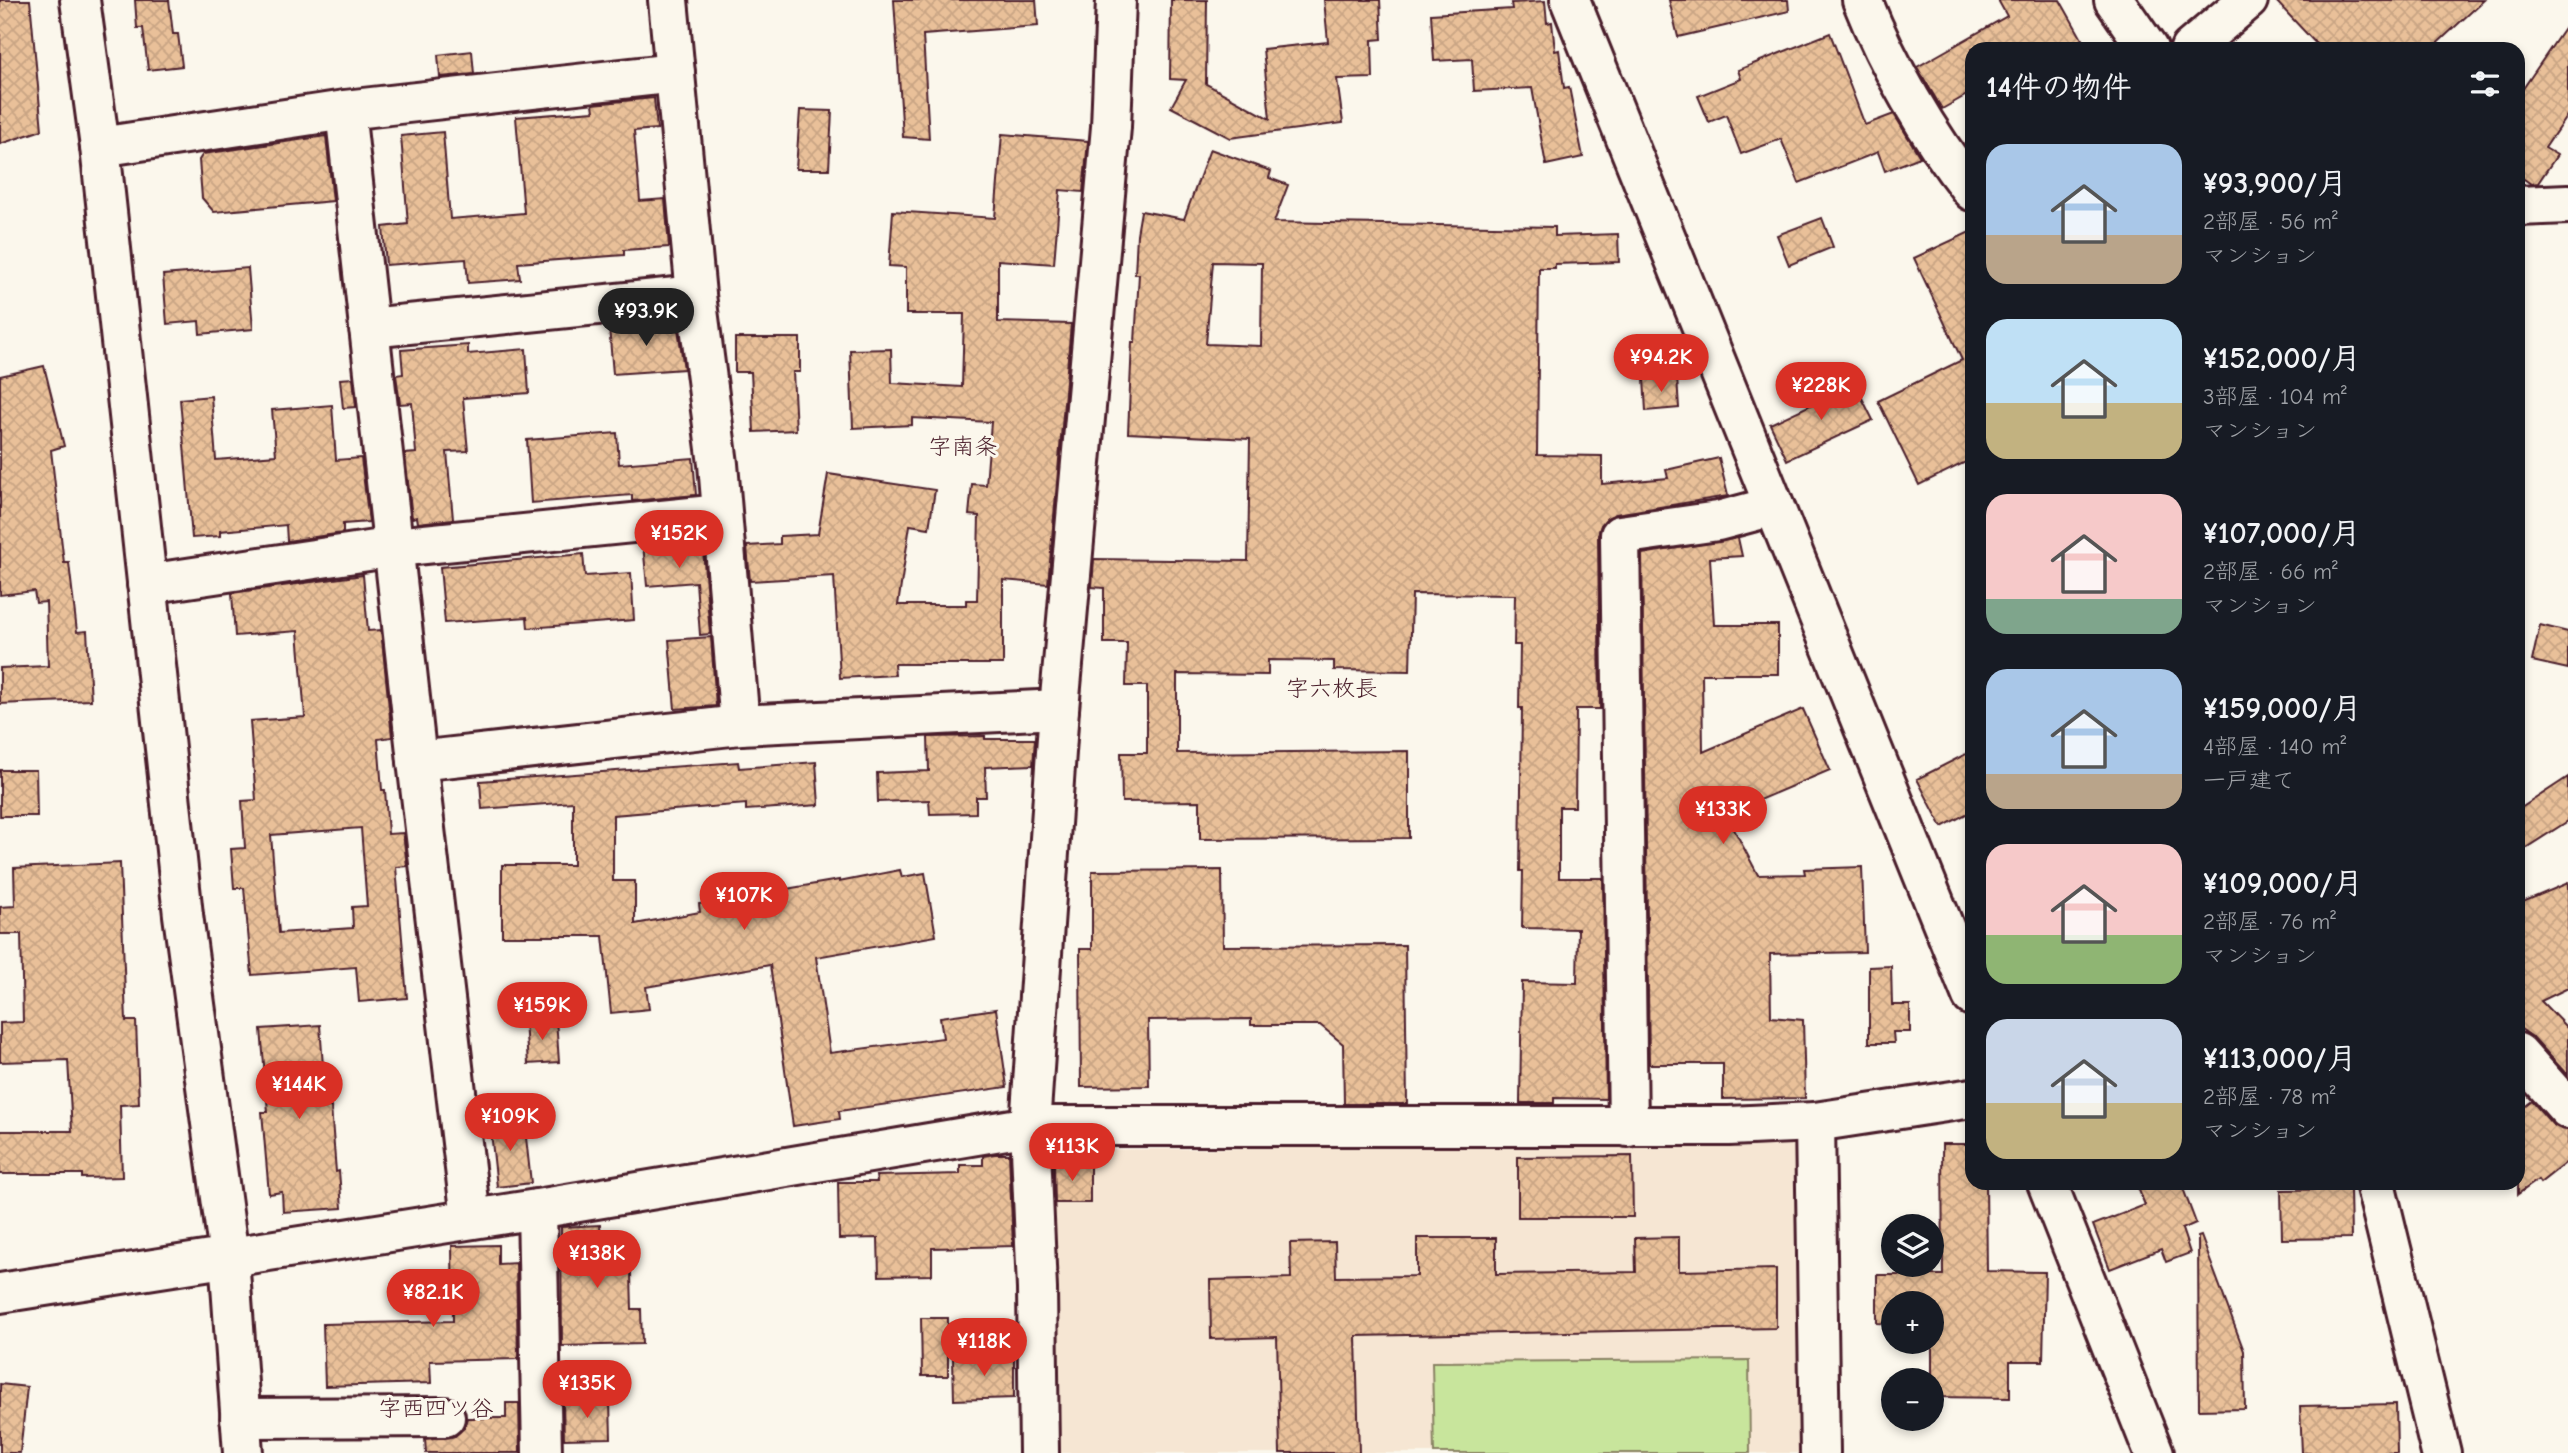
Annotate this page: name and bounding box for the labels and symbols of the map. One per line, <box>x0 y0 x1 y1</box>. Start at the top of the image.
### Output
pin: ¥93.9K <box>589 288 703 348</box>
pin: ¥94.2K <box>1604 334 1718 394</box>
pin: ¥228K <box>1772 362 1870 422</box>
district label: 字南条 <box>929 433 998 460</box>
pin: ¥152K <box>630 510 728 570</box>
district label: 字六枚長 <box>1286 675 1378 702</box>
pin: ¥133K <box>1674 786 1772 846</box>
pin: ¥107K <box>695 872 793 932</box>
pin: ¥159K <box>493 982 591 1042</box>
pin: ¥144K <box>250 1062 348 1121</box>
pin: ¥109K <box>461 1094 559 1153</box>
pin: ¥113K <box>1023 1124 1121 1183</box>
pin: ¥138K <box>548 1230 646 1290</box>
pin: ¥82.1K <box>376 1270 490 1329</box>
pin: ¥118K <box>935 1318 1033 1378</box>
pin: ¥135K <box>538 1360 636 1420</box>
district label: 字西四ツ谷 <box>379 1395 494 1422</box>

